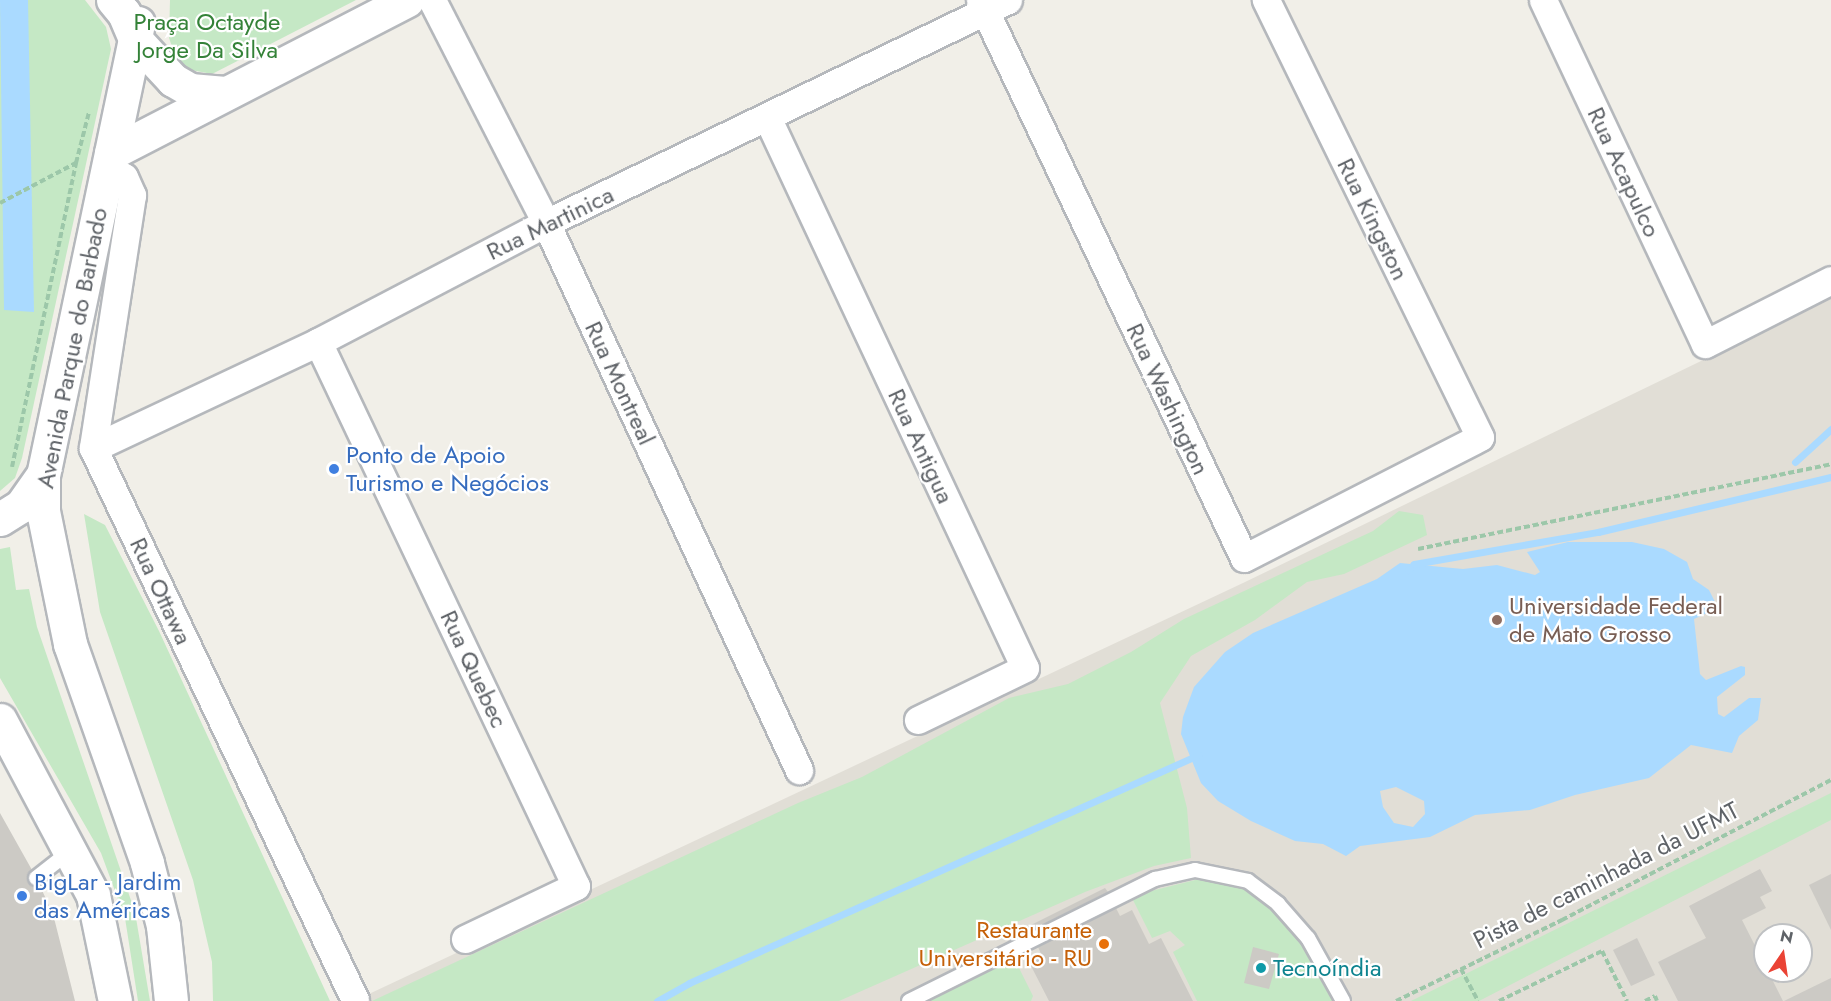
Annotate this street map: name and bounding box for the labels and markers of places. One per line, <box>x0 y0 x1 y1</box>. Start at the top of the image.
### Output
place label: Ponto de Apoio Turismo e Negócios <box>346 441 549 497</box>
marker: Ponto de Apoio Turismo e Negócios <box>327 462 341 476</box>
place label: Universidade Federal de Mato Grosso <box>1509 592 1723 648</box>
marker: Universidade Federal de Mato Grosso <box>1490 613 1504 627</box>
place label: BigLar - Jardim das Américas <box>34 868 182 924</box>
marker: BigLar - Jardim das Américas <box>15 889 29 903</box>
place label: Restaurante Universitário - RU <box>919 916 1092 972</box>
marker: Restaurante Universitário - RU <box>1097 937 1111 951</box>
place label: Tecnoíndia <box>1273 954 1382 982</box>
marker: Tecnoíndia <box>1254 961 1268 975</box>

